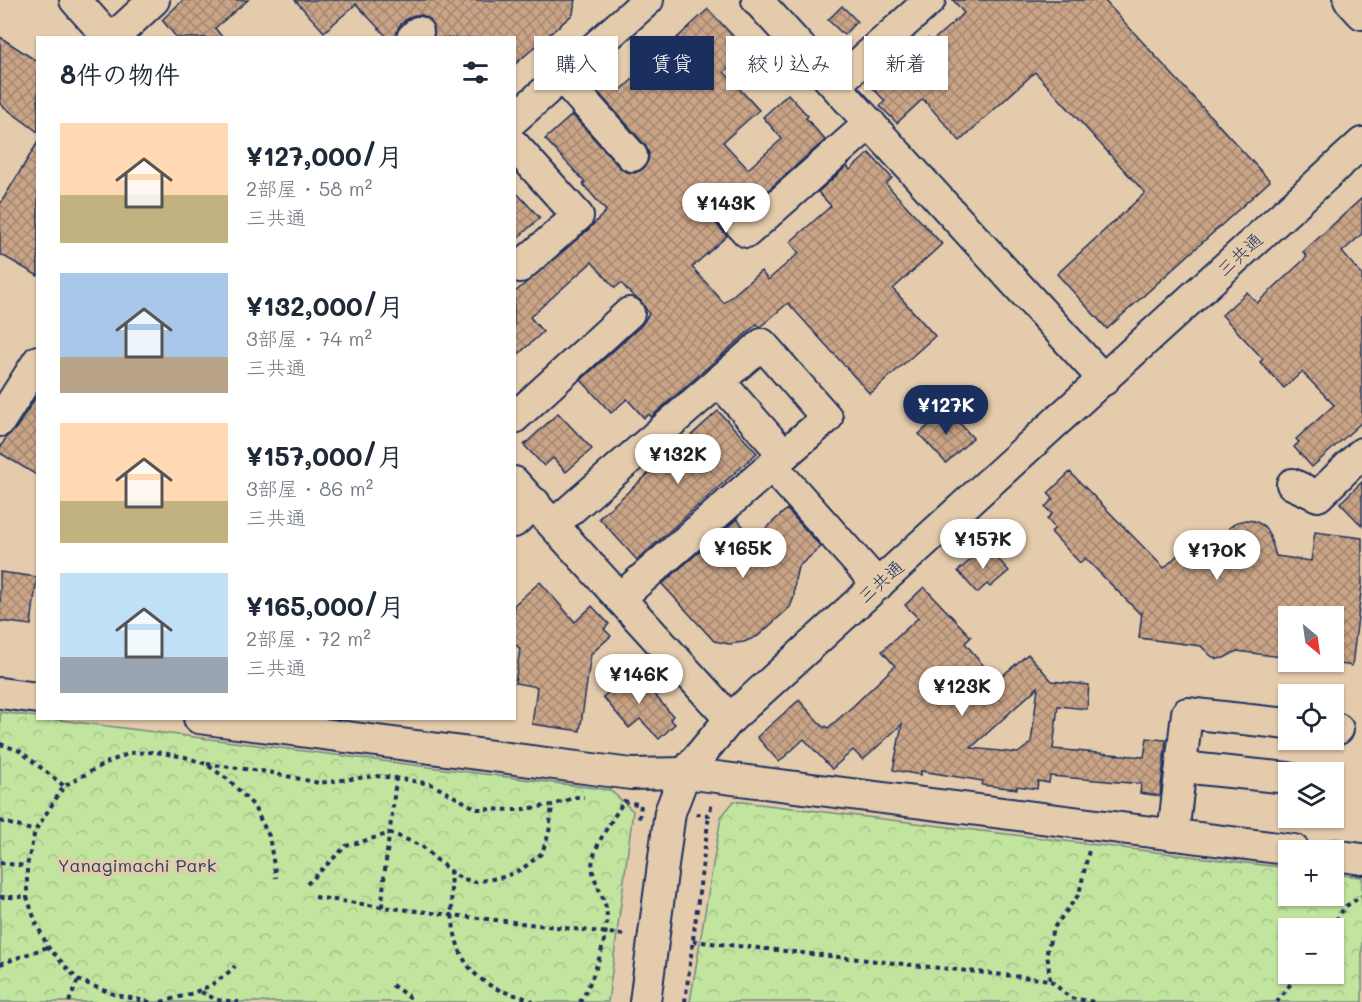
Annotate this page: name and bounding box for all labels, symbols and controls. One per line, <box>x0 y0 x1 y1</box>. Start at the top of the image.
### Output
chip: 購入 <box>534 36 618 90</box>
chip: 賃貸 <box>630 36 714 90</box>
chip: 絞り込み <box>726 36 852 90</box>
chip: 新着 <box>864 36 948 90</box>
icon: filters <box>459 56 492 89</box>
text: 8件の物件 <box>60 57 180 91</box>
text: ¥127,000/月 <box>246 139 403 173</box>
icon: home <box>108 147 180 219</box>
text: 2部屋 · 58 m² <box>246 175 372 201</box>
pin: ¥143K <box>684 183 768 234</box>
text: ¥143K <box>696 189 756 215</box>
text: 三共通 <box>246 204 306 230</box>
street label: 三共通 <box>1211 227 1267 281</box>
text: ¥132,000/月 <box>246 289 404 323</box>
icon: home <box>108 297 180 369</box>
text: 3部屋 · 74 m² <box>246 325 372 351</box>
text: 三共通 <box>246 354 306 380</box>
pin: ¥127K <box>904 385 988 436</box>
text: ¥127K <box>917 391 975 417</box>
pin: ¥132K <box>636 434 720 485</box>
text: ¥157,000/月 <box>246 439 404 473</box>
text: ¥132K <box>649 440 707 466</box>
icon: home <box>108 447 180 519</box>
text: 3部屋 · 86 m² <box>246 475 373 501</box>
text: 三共通 <box>246 504 306 530</box>
pin: ¥157K <box>941 519 1025 570</box>
text: ¥157K <box>954 525 1012 551</box>
pin: ¥165K <box>701 528 785 579</box>
pin: ¥170K <box>1175 530 1259 581</box>
text: ¥165K <box>714 534 772 560</box>
text: ¥170K <box>1187 536 1247 562</box>
street label: 三共通 <box>852 554 908 608</box>
text: ¥165,000/月 <box>246 589 405 623</box>
icon: home <box>108 597 180 669</box>
north arrow <box>1278 606 1344 672</box>
map controls <box>1278 606 1344 984</box>
text: 2部屋 · 72 m² <box>246 625 371 651</box>
text: 三共通 <box>246 654 306 680</box>
pin: ¥146K <box>597 654 681 705</box>
text: ¥146K <box>609 660 669 686</box>
pin: ¥123K <box>920 666 1004 717</box>
text: ¥123K <box>933 672 991 698</box>
button: locate <box>1278 684 1344 750</box>
button: layers <box>1278 762 1344 828</box>
button: + <box>1278 840 1344 906</box>
park label: Yanagimachi Park <box>58 853 216 877</box>
button: − <box>1278 918 1344 984</box>

